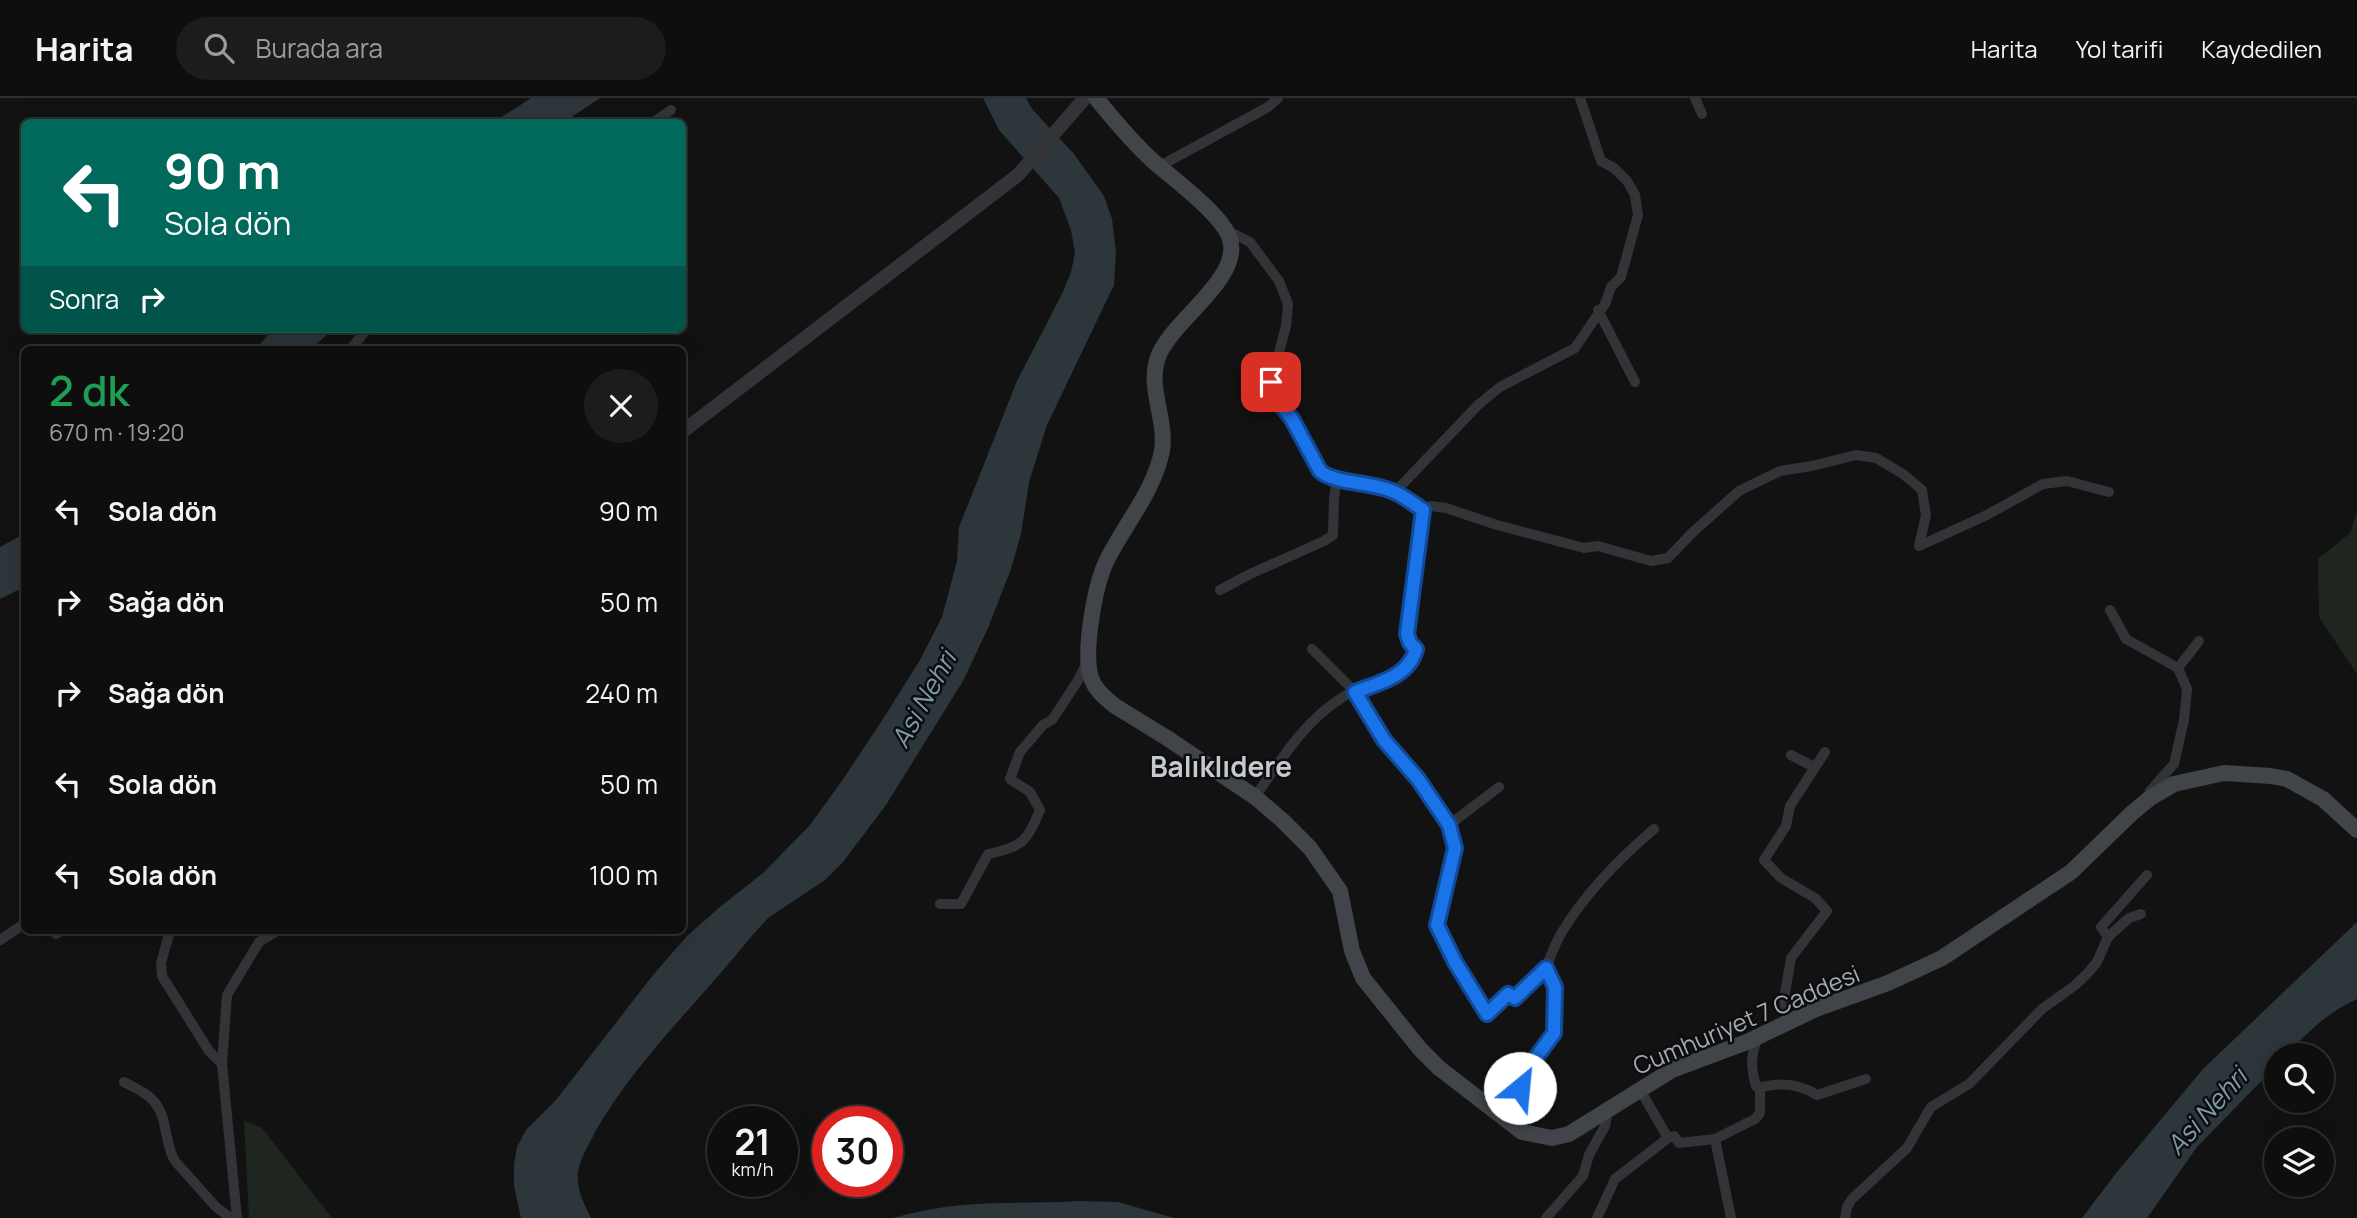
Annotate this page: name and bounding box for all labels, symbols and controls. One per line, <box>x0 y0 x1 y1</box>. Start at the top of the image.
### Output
search box <box>176 17 666 80</box>
text: Harita <box>35 26 134 71</box>
icon: search <box>200 29 238 67</box>
text: Burada ara <box>256 30 383 66</box>
text: Harita <box>1971 32 2038 65</box>
text: Yol tarifi <box>2076 32 2163 65</box>
text: Kaydedilen <box>2201 32 2322 65</box>
text: 90 m <box>164 137 281 204</box>
icon: left <box>49 147 140 238</box>
text: Sola dön <box>164 201 291 245</box>
icon: right <box>133 280 171 318</box>
text: Sonra <box>49 281 119 317</box>
pin <box>1241 352 1301 412</box>
text: 2 dk <box>49 361 130 419</box>
icon: arrive <box>1252 363 1290 401</box>
button: close <box>584 369 658 443</box>
text: 670 m · 19:20 <box>49 416 185 448</box>
icon: left <box>49 492 87 530</box>
text: Sola dön <box>108 493 217 529</box>
text: 90 m <box>599 493 658 529</box>
icon: right <box>49 583 87 621</box>
text: Sağa dön <box>108 584 225 620</box>
text: 50 m <box>600 584 658 620</box>
water label: Asi Nehri <box>882 642 966 754</box>
icon: right <box>49 674 87 712</box>
text: Sağa dön <box>108 675 225 711</box>
text: 240 m <box>585 675 658 711</box>
district label: Balıklıdere <box>1150 747 1292 785</box>
icon: left <box>49 765 87 803</box>
text: Sola dön <box>108 766 217 802</box>
text: 50 m <box>600 766 658 802</box>
icon: left <box>49 856 87 894</box>
text: Sola dön <box>108 857 217 893</box>
text: 100 m <box>589 857 658 893</box>
street label: Cumhuriyet 7 Caddesi <box>1628 956 1864 1082</box>
map controls <box>2264 1043 2334 1197</box>
button: search <box>2264 1043 2334 1113</box>
position arrow <box>1483 1051 1557 1125</box>
water label: Asi Nehri <box>2157 1058 2257 1162</box>
speed limit sign: 30 <box>812 1106 903 1197</box>
text: 21 <box>734 1118 771 1166</box>
button: layers <box>2264 1127 2334 1197</box>
text: km/h <box>732 1157 773 1181</box>

